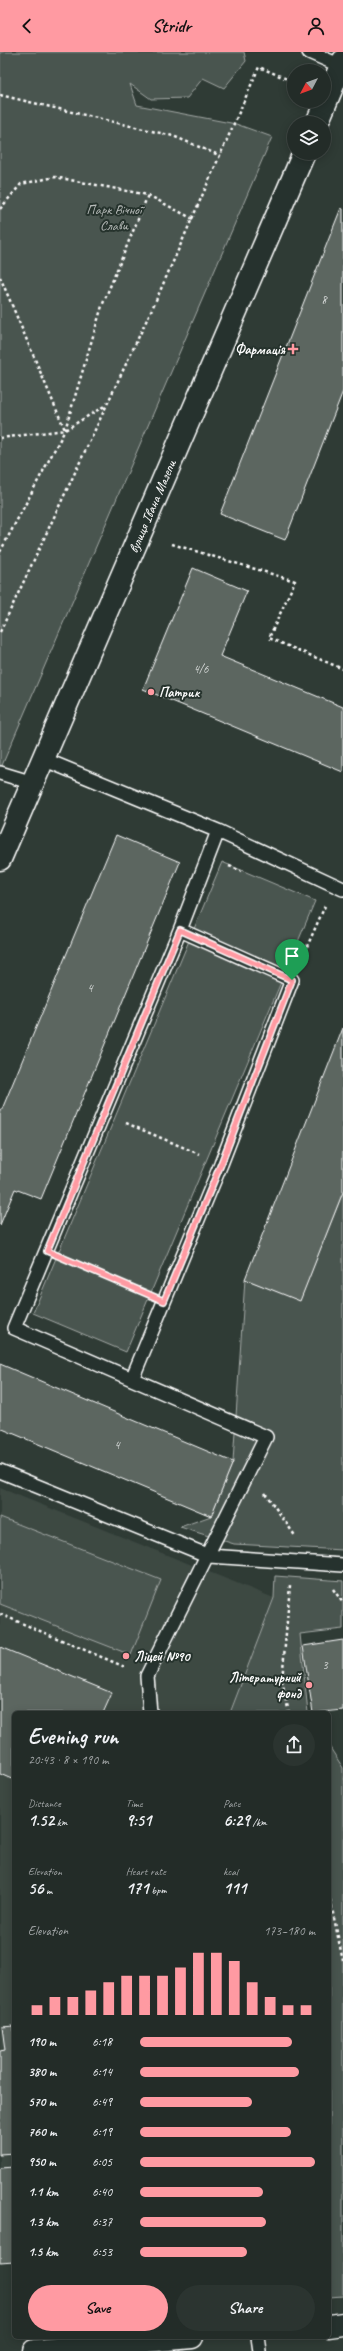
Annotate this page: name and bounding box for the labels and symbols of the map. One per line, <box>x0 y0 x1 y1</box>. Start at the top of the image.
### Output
north arrow <box>287 64 331 108</box>
park label: Парк Вічної Слави <box>86 201 144 234</box>
house number: 8 <box>321 292 328 308</box>
place label: Фармація <box>235 341 286 358</box>
marker: Фармація <box>288 344 298 354</box>
street label: вулиця Івана Мазепи <box>124 456 180 555</box>
house number: 4/6 <box>194 661 209 677</box>
place label: Патрик <box>159 684 201 701</box>
marker: Патрик <box>146 687 156 697</box>
pin <box>275 939 309 980</box>
house number: 4 <box>87 980 94 996</box>
house number: 4 <box>114 1437 121 1453</box>
place label: Ліцей №90 <box>134 1648 191 1665</box>
marker: Ліцей №90 <box>121 1651 131 1661</box>
house number: 3 <box>322 1657 329 1673</box>
place label: Літературний фонд <box>229 1669 303 1702</box>
marker: Літературний фонд <box>304 1680 314 1690</box>

